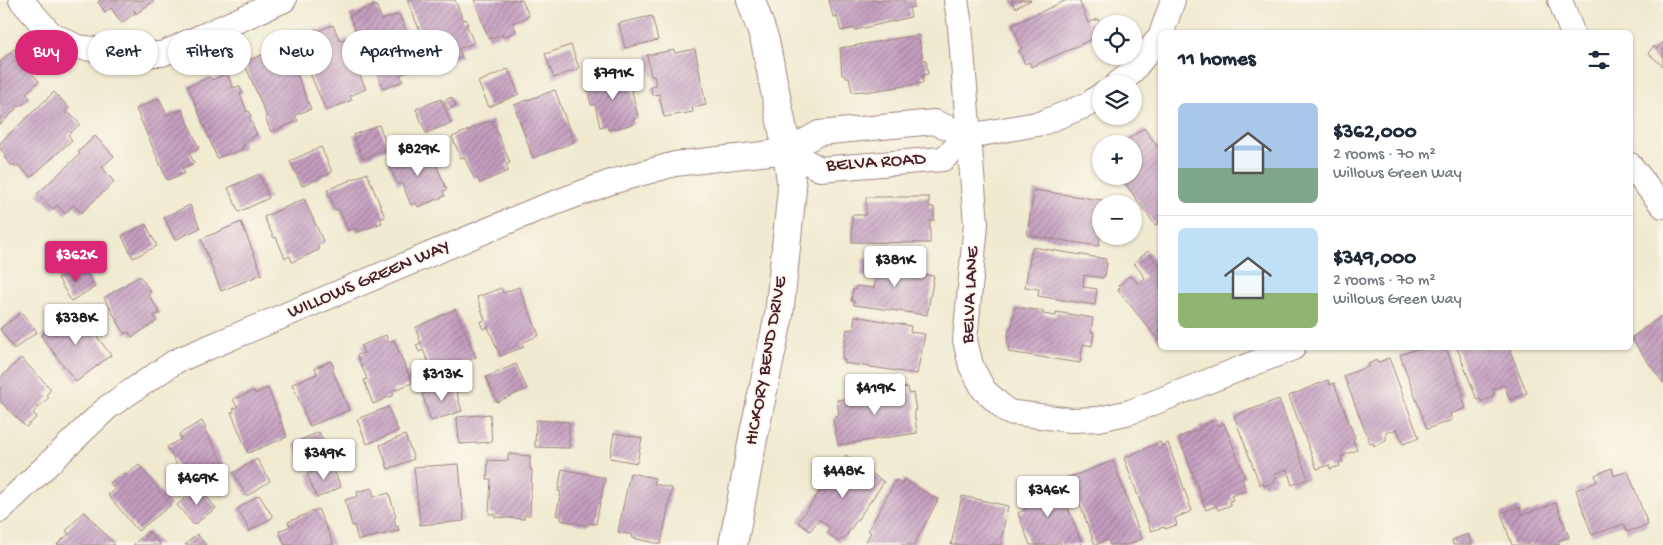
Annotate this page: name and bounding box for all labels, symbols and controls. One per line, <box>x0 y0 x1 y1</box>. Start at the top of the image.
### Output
map controls <box>1092 15 1142 245</box>
button: locate <box>1092 15 1142 65</box>
chip: Buy <box>15 30 78 75</box>
chip: Rent <box>88 30 158 75</box>
chip: Filters <box>168 30 251 75</box>
chip: New <box>261 30 332 75</box>
chip: Apartment <box>342 30 459 75</box>
icon: filters <box>1585 46 1613 74</box>
text: 11 homes <box>1178 48 1256 73</box>
pin: $791K <box>578 58 648 101</box>
text: $791K <box>594 65 632 84</box>
button: layers <box>1092 75 1142 125</box>
text: $362,000 <box>1333 121 1417 146</box>
icon: home <box>1218 123 1278 183</box>
pin: $829K <box>383 134 453 177</box>
button: + <box>1092 135 1142 185</box>
text: $829K <box>398 141 438 160</box>
text: 2 rooms · 70 m² <box>1333 146 1436 165</box>
street label: BELVA ROAD <box>824 148 927 178</box>
text: Willows Green Way <box>1333 165 1462 184</box>
button: − <box>1092 195 1142 245</box>
street label: WILLOWS GREEN WAY <box>284 235 454 325</box>
pin: $362K <box>41 240 111 283</box>
street label: BELVA LANE <box>957 245 985 345</box>
pin: $381K <box>860 246 930 288</box>
text: $362K <box>56 247 96 266</box>
text: $349,000 <box>1333 247 1416 272</box>
icon: home <box>1218 248 1278 308</box>
text: $381K <box>875 252 915 271</box>
text: 2 rooms · 70 m² <box>1333 272 1436 291</box>
street label: HICKORY BEND DRIVE <box>741 274 793 447</box>
text: Willows Green Way <box>1333 291 1462 310</box>
pin: $338K <box>41 304 111 346</box>
text: $338K <box>55 310 97 329</box>
pin: $313K <box>407 360 477 402</box>
text: $313K <box>422 366 462 385</box>
pin: $419K <box>840 374 910 416</box>
text: $419K <box>856 380 894 399</box>
pin: $349K <box>289 438 359 481</box>
text: $349K <box>304 445 344 464</box>
pin: $448K <box>808 456 878 499</box>
text: $448K <box>823 463 863 482</box>
pin: $469K <box>162 464 232 506</box>
text: $469K <box>177 470 217 489</box>
pin: $346K <box>1013 476 1083 518</box>
text: $346K <box>1028 482 1068 501</box>

